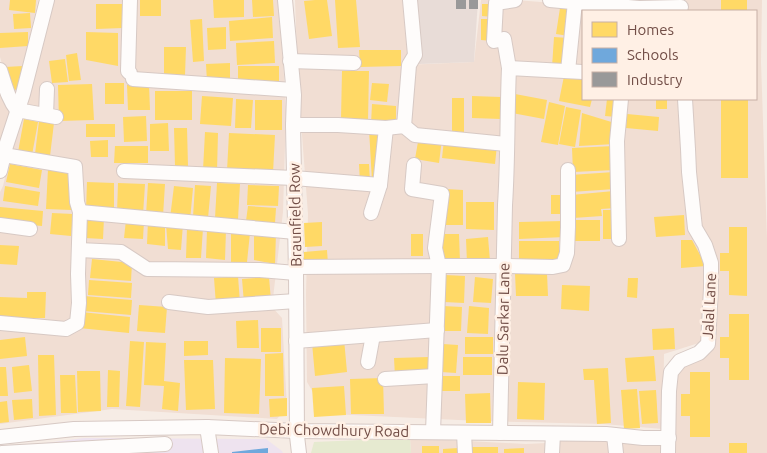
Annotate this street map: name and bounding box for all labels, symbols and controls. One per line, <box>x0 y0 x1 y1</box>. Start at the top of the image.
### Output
legend <box>582 10 757 100</box>
text: Homes <box>627 21 674 38</box>
text: Schools <box>627 46 678 63</box>
text: Industry <box>627 71 682 88</box>
street label: Braunfield Row <box>286 163 304 267</box>
street label: Dalu Sarkar Lane <box>494 263 512 375</box>
street label: Jalal Lane <box>699 272 719 340</box>
street label: Debi Chowdhury Road <box>259 420 409 440</box>

